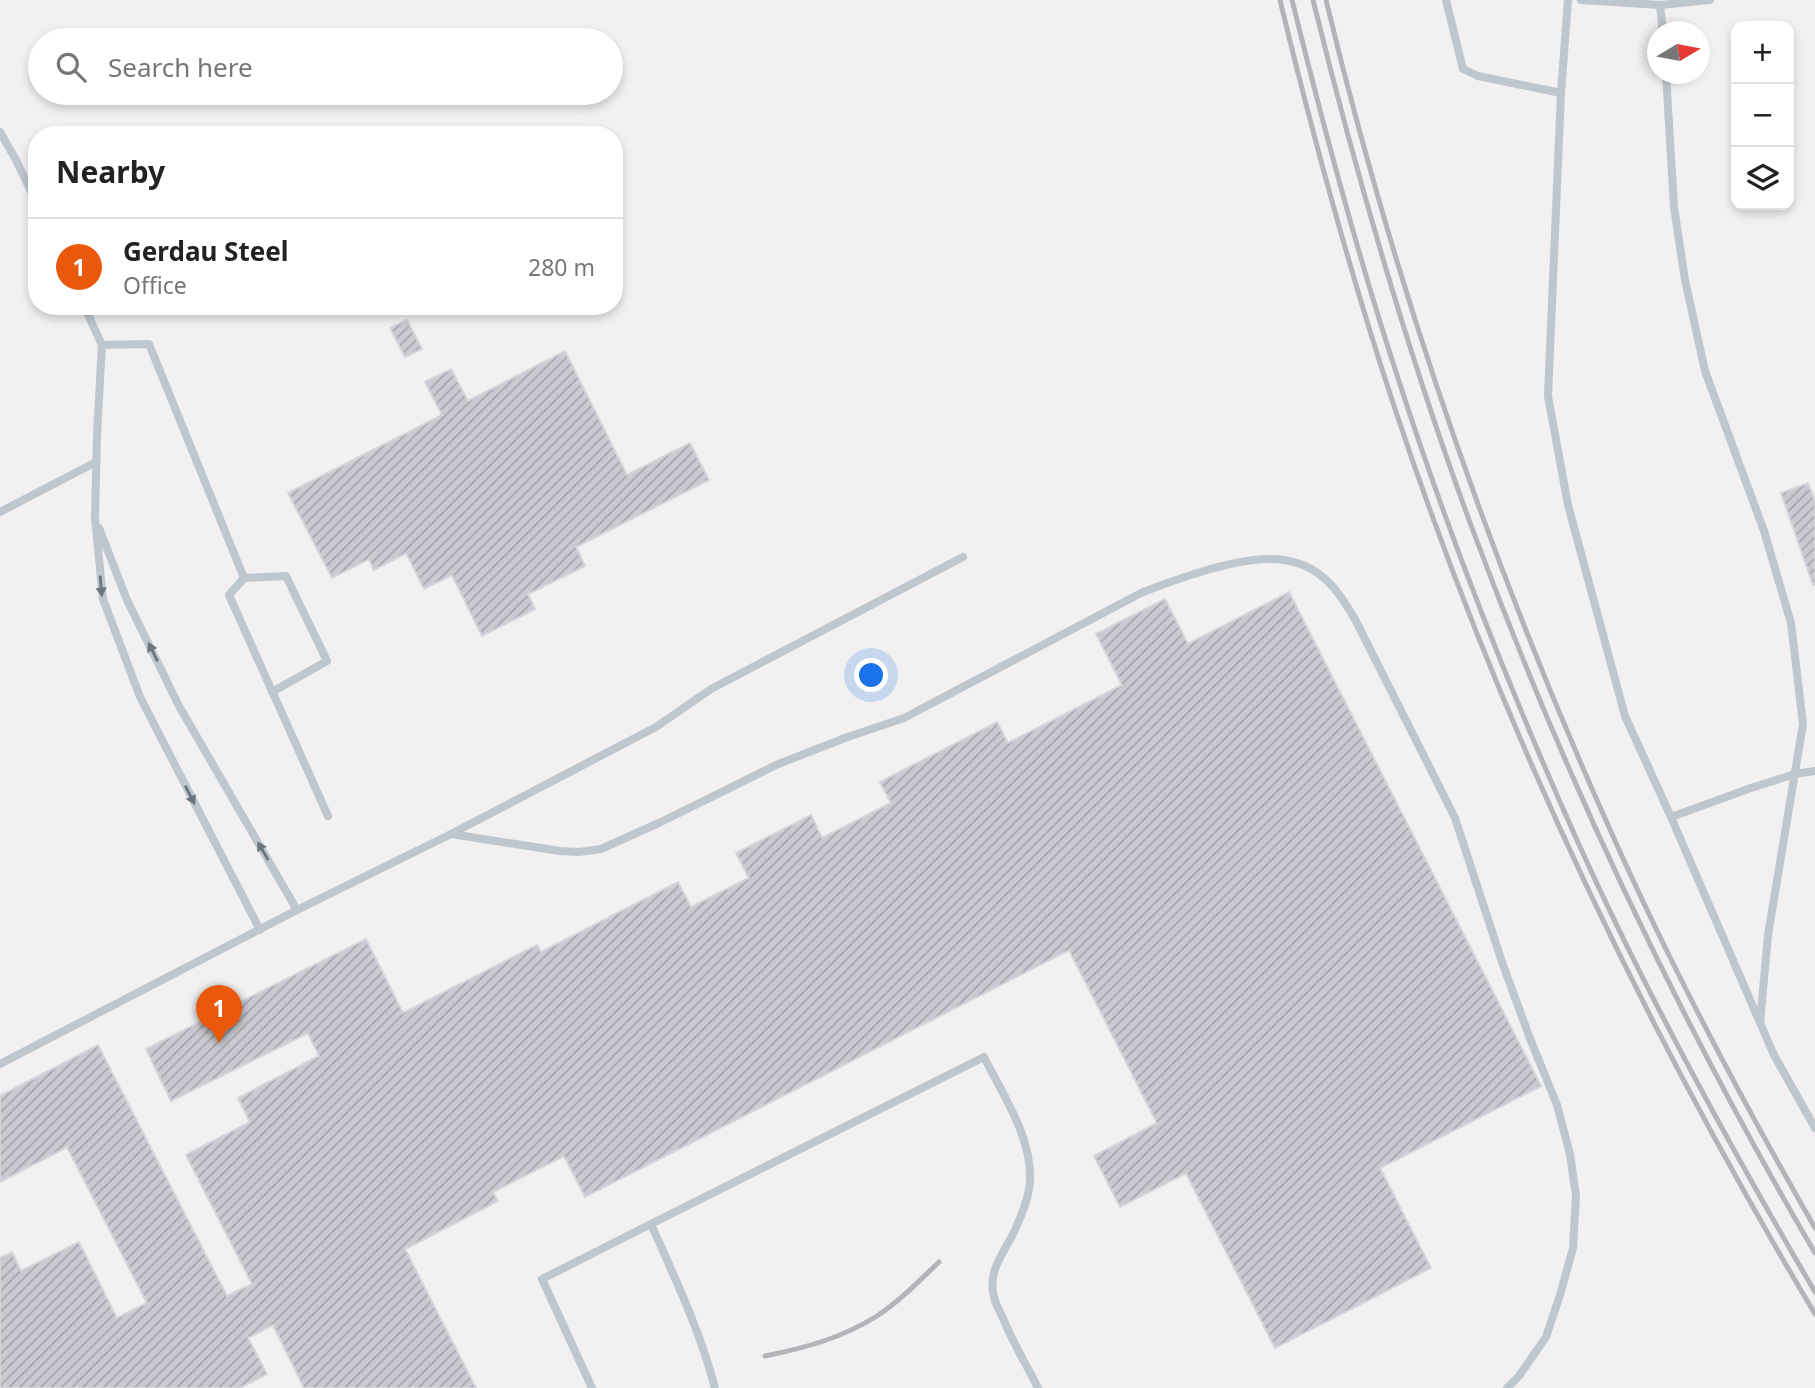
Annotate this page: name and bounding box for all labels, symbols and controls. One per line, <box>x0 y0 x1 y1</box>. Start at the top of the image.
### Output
north arrow <box>1647 21 1710 84</box>
map controls <box>1731 21 1794 210</box>
button: + <box>1731 21 1794 84</box>
search box <box>28 28 623 105</box>
icon: search <box>52 48 90 86</box>
text: Search here <box>108 49 253 85</box>
button: − <box>1731 84 1794 147</box>
button: layers <box>1731 147 1794 210</box>
text: Nearby <box>56 151 165 192</box>
text: Gerdau Steel <box>123 233 289 269</box>
text: 1 <box>72 251 86 283</box>
text: 280 m <box>528 251 595 283</box>
text: Office <box>123 269 187 301</box>
one-way arrow <box>96 576 107 598</box>
one-way arrow <box>147 642 158 662</box>
your location <box>854 658 888 692</box>
one-way arrow <box>184 785 196 805</box>
one-way arrow <box>257 842 269 861</box>
pin: 1 <box>196 985 242 1043</box>

